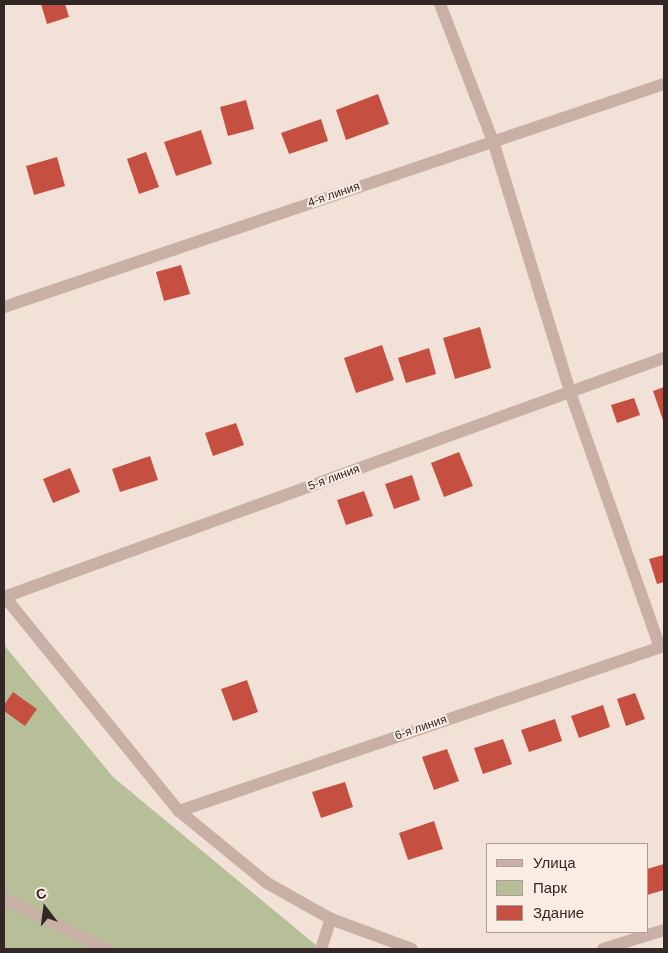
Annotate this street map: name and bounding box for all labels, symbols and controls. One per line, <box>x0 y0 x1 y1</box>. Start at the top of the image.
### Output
street label: 4-я линия <box>306 179 362 211</box>
street label: 5-я линия <box>306 462 362 494</box>
street label: 6-я линия <box>393 712 449 744</box>
legend <box>486 843 648 933</box>
text: Улица <box>533 854 576 871</box>
text: Парк <box>533 879 567 896</box>
north arrow <box>20 883 70 933</box>
text: С <box>34 884 48 903</box>
text: Здание <box>533 904 584 921</box>

